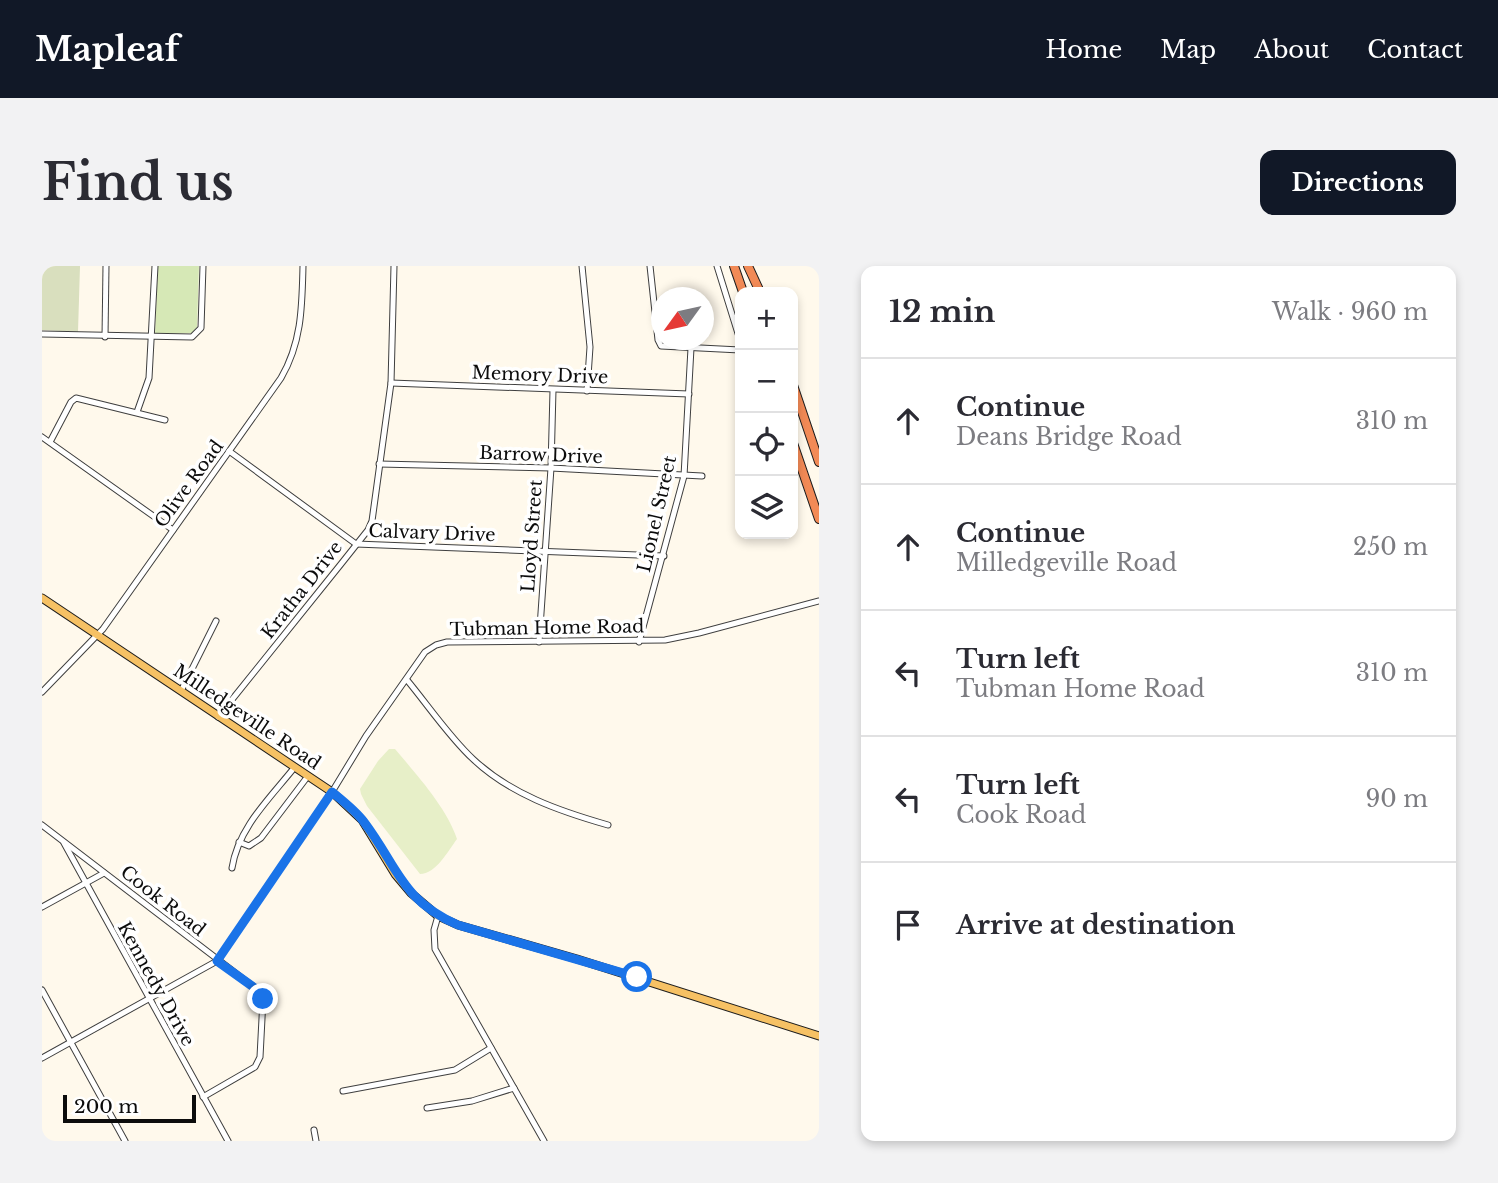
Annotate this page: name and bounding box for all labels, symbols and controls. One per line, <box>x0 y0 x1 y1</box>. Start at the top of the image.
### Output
text: Mapleaf <box>35 29 179 70</box>
text: Home <box>1046 35 1122 64</box>
text: Map <box>1160 35 1216 64</box>
text: About <box>1254 35 1329 64</box>
text: Contact <box>1367 35 1463 64</box>
button: Directions <box>1260 150 1456 215</box>
text: Find us <box>42 152 234 213</box>
north arrow <box>651 287 714 350</box>
map controls <box>735 287 798 539</box>
button: + <box>735 287 798 350</box>
text: 12 min <box>889 293 995 330</box>
text: Walk · 960 m <box>1272 298 1428 326</box>
button: − <box>735 350 798 413</box>
street label: Memory Drive <box>471 362 609 388</box>
text: Continue <box>956 391 1085 423</box>
icon: ahead <box>889 402 927 440</box>
text: 310 m <box>1356 407 1428 435</box>
button: locate <box>735 413 798 476</box>
text: Deans Bridge Road <box>956 423 1182 451</box>
street label: Olive Road <box>150 436 228 532</box>
street label: Barrow Drive <box>479 442 603 468</box>
street label: Lionel Street <box>633 453 681 574</box>
button: layers <box>735 476 798 539</box>
street label: Lloyd Street <box>517 479 547 593</box>
text: Continue <box>956 517 1085 549</box>
street label: Calvary Drive <box>368 520 496 546</box>
icon: ahead <box>889 528 927 566</box>
text: 250 m <box>1353 533 1428 561</box>
street label: Kratha Drive <box>257 537 347 643</box>
text: Milledgeville Road <box>956 549 1177 577</box>
street label: Tubman Home Road <box>449 615 645 641</box>
text: Turn left <box>956 643 1080 675</box>
icon: left <box>889 654 927 692</box>
text: 310 m <box>1356 659 1428 687</box>
street label: Milledgeville Road <box>169 660 325 774</box>
text: Tubman Home Road <box>956 675 1205 703</box>
text: Turn left <box>956 769 1080 801</box>
icon: left <box>889 780 927 818</box>
text: 90 m <box>1366 785 1428 813</box>
text: Cook Road <box>956 801 1086 829</box>
street label: Cook Road <box>116 861 210 941</box>
icon: arrive <box>889 906 927 944</box>
text: Arrive at destination <box>956 909 1236 941</box>
street label: Kennedy Drive <box>113 918 199 1050</box>
route start <box>621 961 652 992</box>
route end <box>247 983 278 1014</box>
scale bar <box>63 1092 196 1124</box>
text: 200 m <box>74 1095 139 1118</box>

